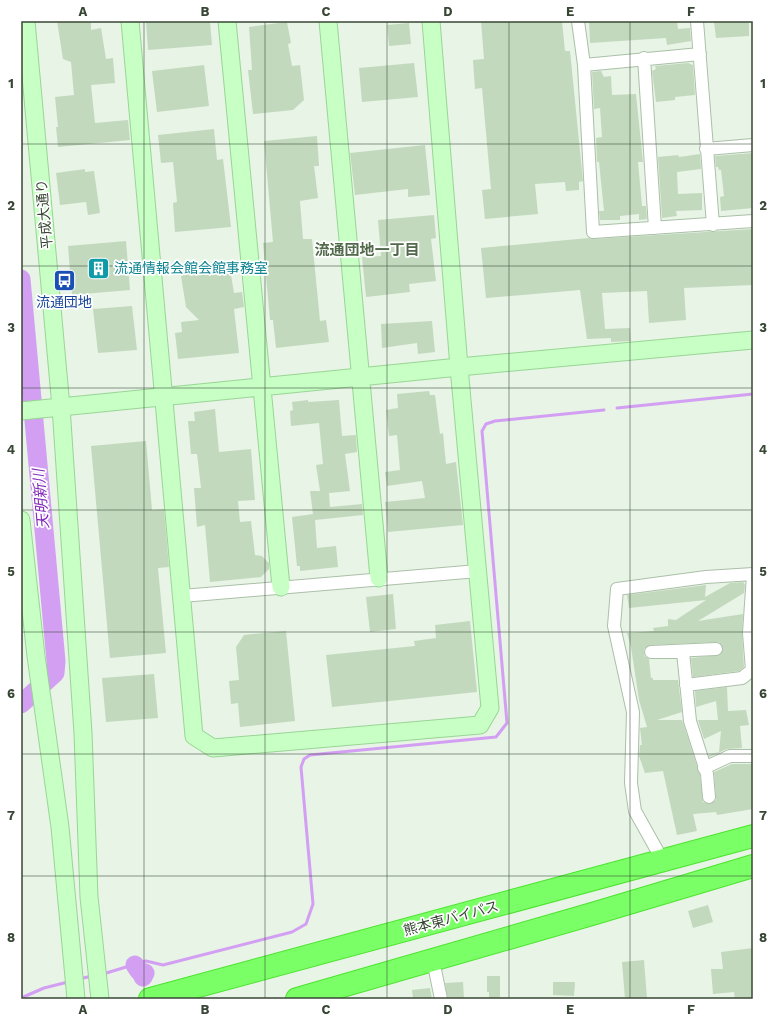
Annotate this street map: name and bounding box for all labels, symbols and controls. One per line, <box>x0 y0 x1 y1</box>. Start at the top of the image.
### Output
text: A <box>79 4 88 19</box>
text: B <box>201 4 210 19</box>
text: C <box>322 4 331 19</box>
text: D <box>443 4 453 19</box>
text: E <box>566 4 574 19</box>
text: F <box>687 4 695 19</box>
text: 1 <box>8 76 14 91</box>
text: 1 <box>760 76 766 91</box>
street label: 平成大通り <box>33 178 55 250</box>
text: 2 <box>7 198 15 213</box>
text: 2 <box>759 198 767 213</box>
district label: 流通団地一丁目 <box>314 241 420 259</box>
building icon: 流通情報会館会館事務室 <box>86 255 112 281</box>
place label: 流通情報会館会館事務室 <box>114 260 268 276</box>
bus stop icon: 流通団地 <box>51 267 77 293</box>
place label: 流通団地 <box>36 294 92 310</box>
text: 3 <box>7 320 15 335</box>
text: 3 <box>759 320 767 335</box>
text: 4 <box>7 442 16 457</box>
text: 4 <box>759 442 768 457</box>
water label: 天明新川 <box>29 466 53 530</box>
text: 5 <box>7 564 15 579</box>
text: 5 <box>759 564 767 579</box>
text: 6 <box>7 686 15 701</box>
text: 6 <box>759 686 767 701</box>
text: 7 <box>7 808 15 823</box>
text: 7 <box>759 808 767 823</box>
street label: 熊本東バイパス <box>402 898 500 938</box>
text: 8 <box>7 930 15 945</box>
text: 8 <box>759 930 767 945</box>
text: A <box>79 1002 88 1017</box>
text: B <box>201 1002 210 1017</box>
text: C <box>322 1002 331 1017</box>
text: D <box>443 1002 453 1017</box>
text: E <box>566 1002 574 1017</box>
text: F <box>687 1002 695 1017</box>

